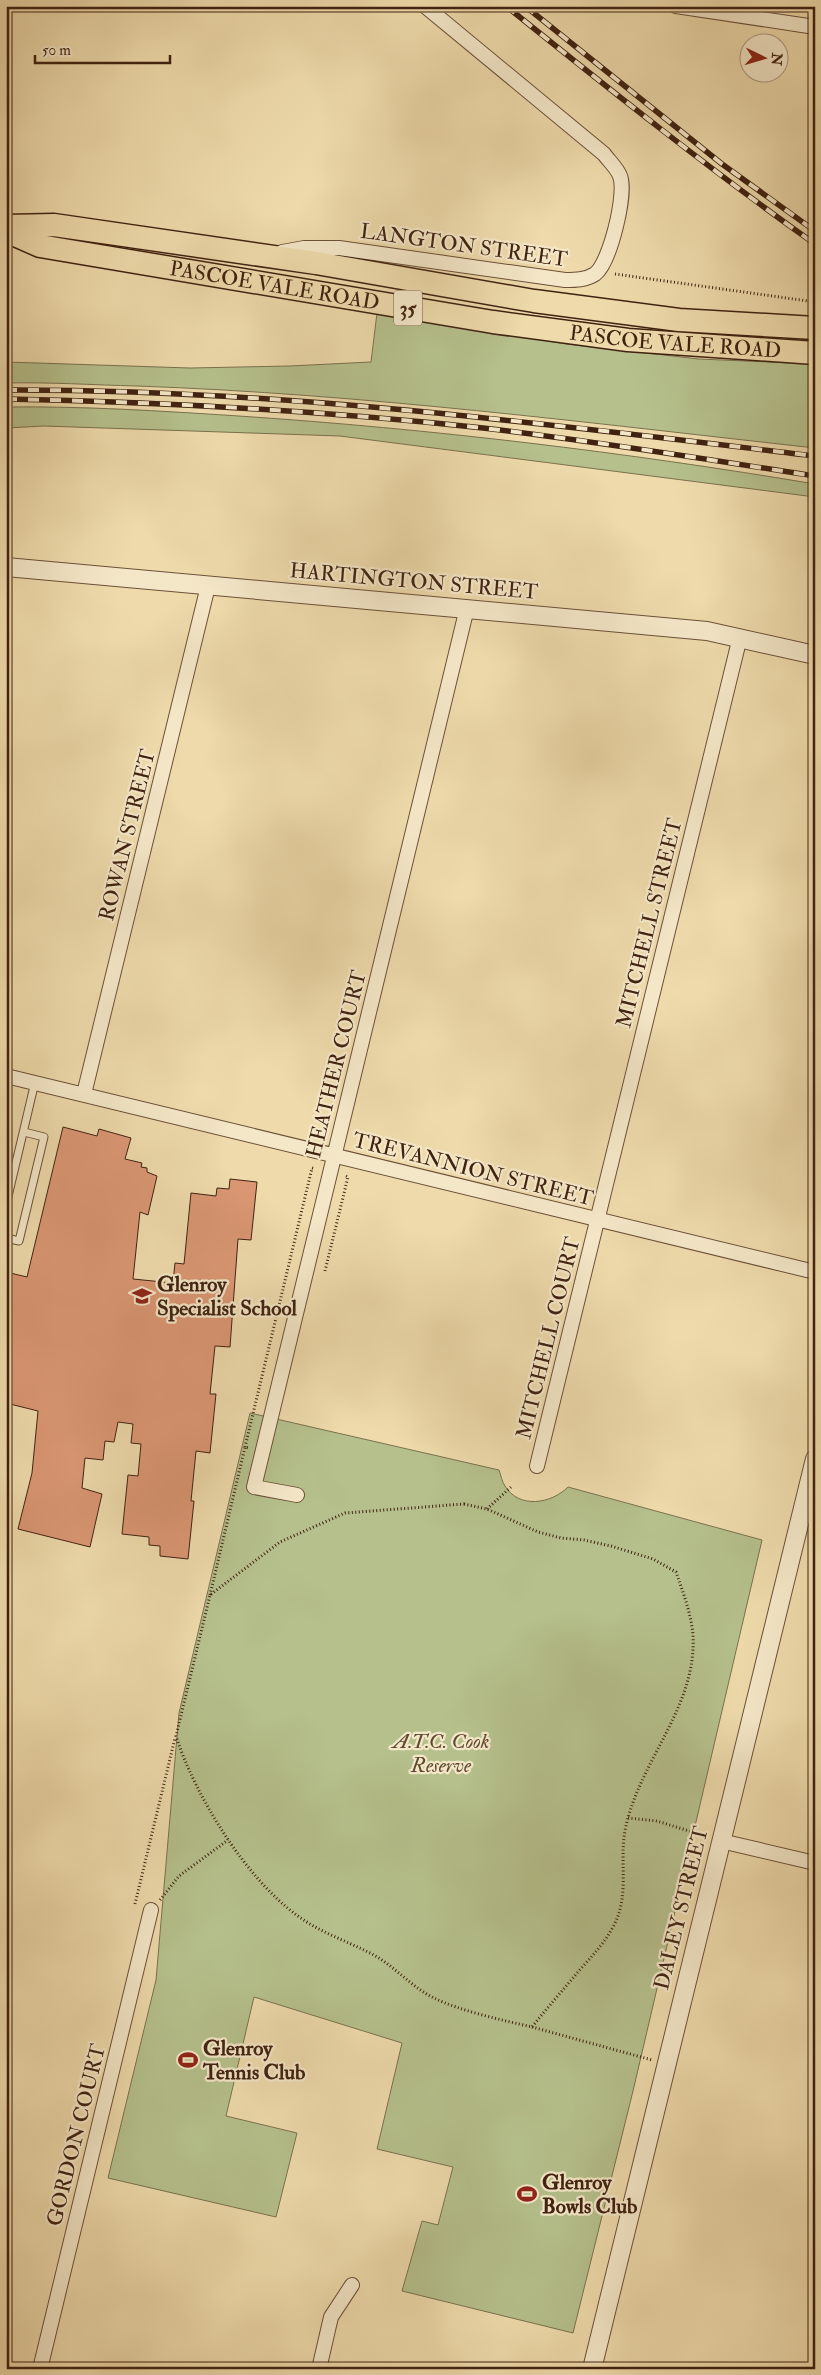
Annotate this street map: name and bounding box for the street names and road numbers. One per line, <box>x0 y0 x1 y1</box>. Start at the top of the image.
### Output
street label: LANGTON STREET <box>359 218 570 273</box>
street label: PASCOE VALE ROAD <box>168 255 381 317</box>
road number: 35 <box>394 290 422 326</box>
street label: PASCOE VALE ROAD <box>568 319 782 365</box>
street label: HARTINGTON STREET <box>289 557 540 606</box>
street label: ROWAN STREET <box>93 746 162 924</box>
street label: MITCHELL STREET <box>610 815 689 1031</box>
street label: HEATHER COURT <box>300 967 373 1161</box>
street label: TREVANNION STREET <box>350 1127 596 1213</box>
street label: MITCHELL COURT <box>510 1234 587 1442</box>
street label: DALEY STREET <box>648 1823 715 1993</box>
street label: GORDON COURT <box>41 2041 112 2229</box>

